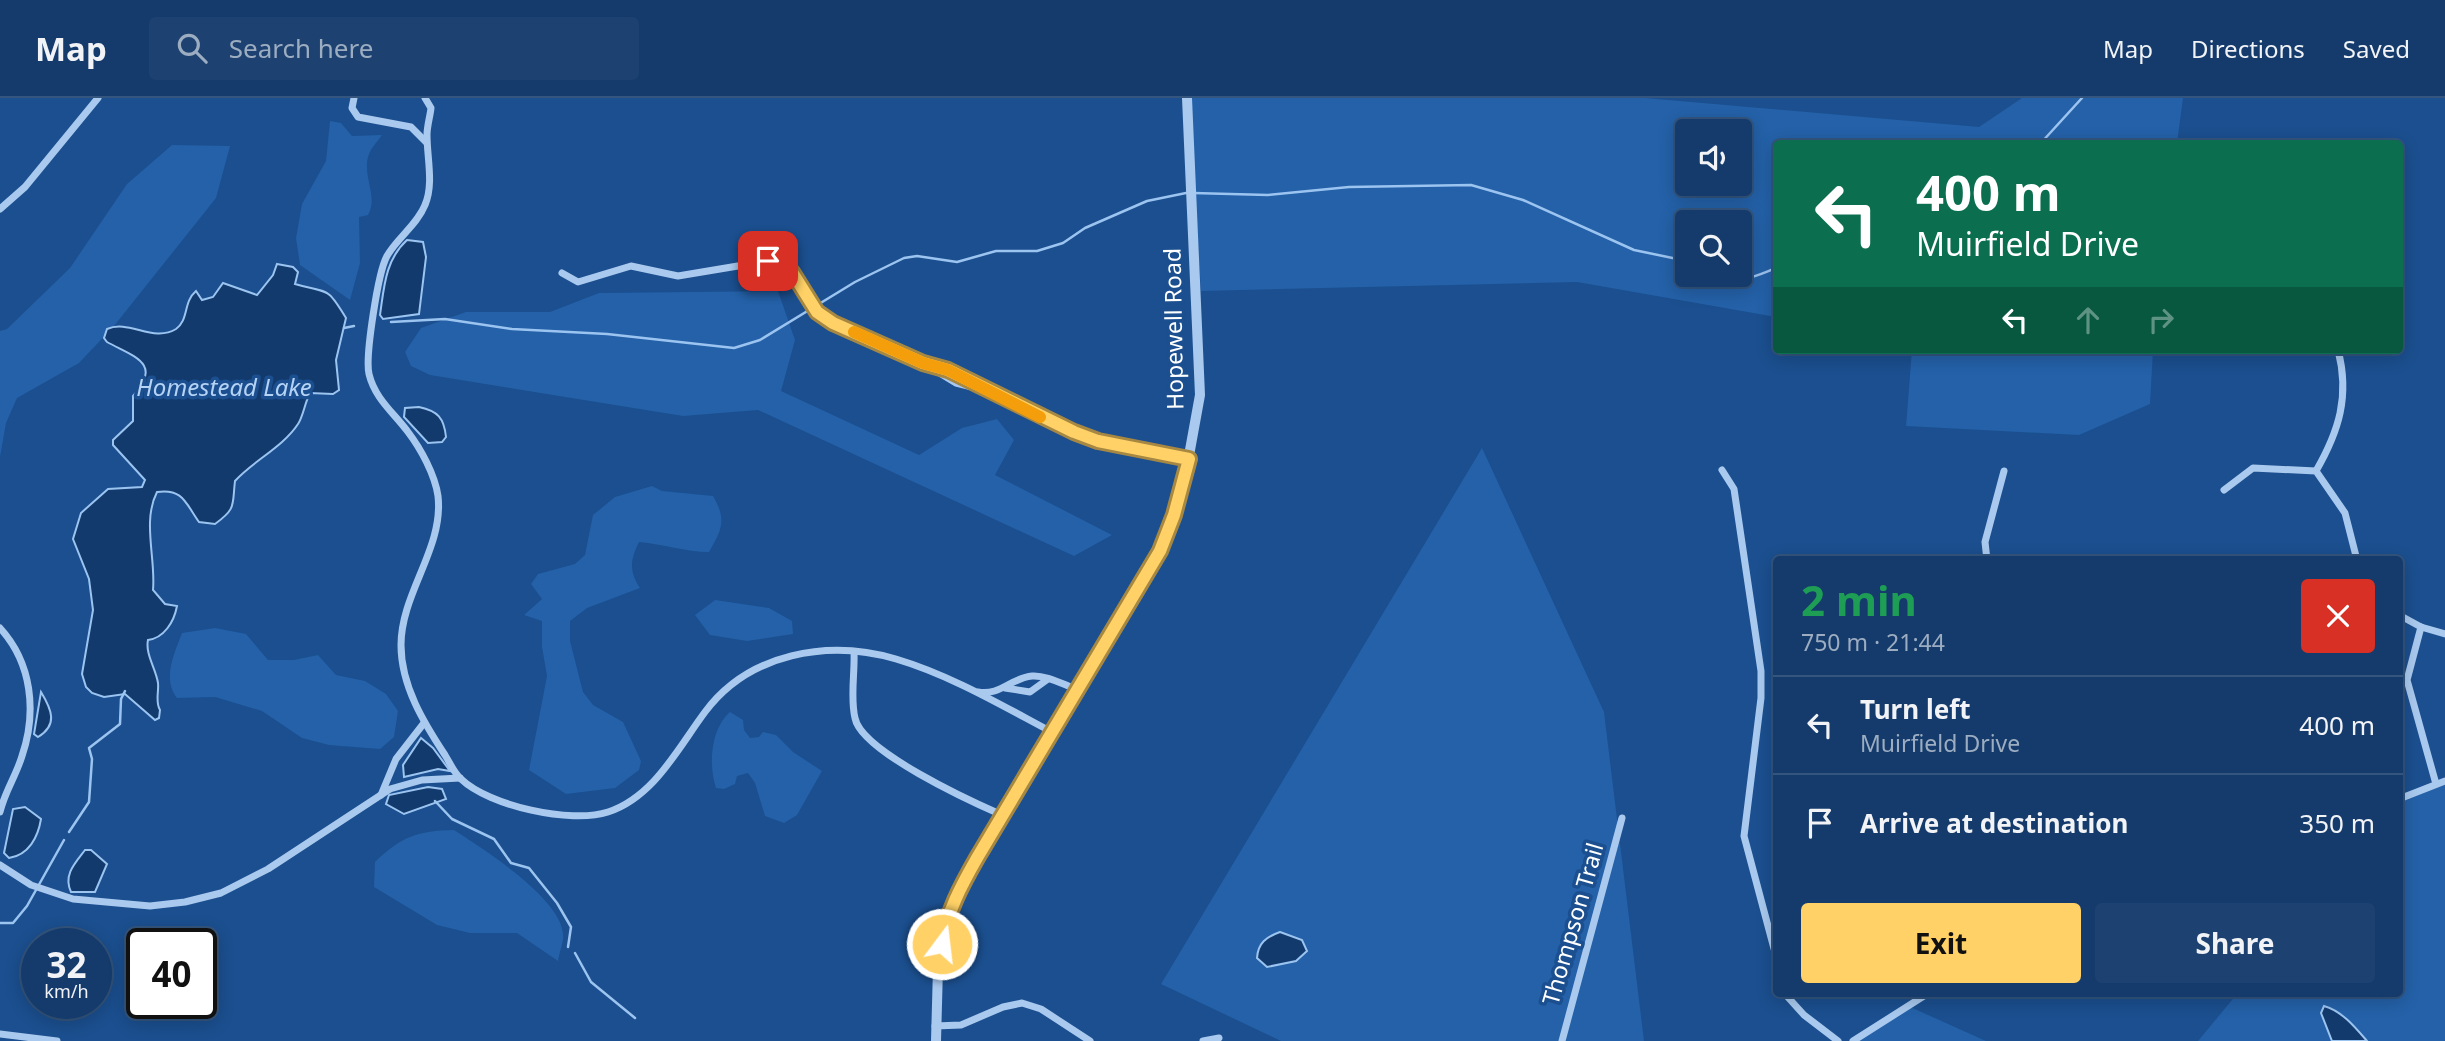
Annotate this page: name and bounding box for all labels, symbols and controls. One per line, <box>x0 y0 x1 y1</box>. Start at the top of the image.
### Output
search box <box>149 17 639 80</box>
text: Map <box>35 26 107 71</box>
icon: search <box>173 29 211 67</box>
text: Search here <box>229 30 373 66</box>
text: Map <box>2103 32 2153 65</box>
text: Directions <box>2191 32 2305 65</box>
text: Saved <box>2343 32 2410 65</box>
map controls <box>1675 119 1752 287</box>
button: sound <box>1675 119 1752 196</box>
text: 400 m <box>1916 159 2061 225</box>
icon: left <box>1801 168 1892 259</box>
button: search <box>1675 210 1752 287</box>
text: Muirfield Drive <box>1916 222 2139 265</box>
pin <box>738 231 798 291</box>
icon: arrive <box>749 242 787 280</box>
street label: Hopewell Road <box>1156 248 1190 410</box>
icon: left <box>1996 301 2034 339</box>
icon: ahead <box>2069 301 2107 339</box>
icon: right <box>2142 301 2180 339</box>
water label: Homestead Lake <box>136 370 312 403</box>
text: 2 min <box>1801 571 1917 628</box>
button: close <box>2301 579 2375 653</box>
text: 750 m · 21:44 <box>1801 626 1945 658</box>
text: Turn left <box>1860 691 1971 727</box>
icon: left <box>1801 706 1839 744</box>
text: 400 m <box>2299 707 2375 743</box>
text: Muirfield Drive <box>1860 727 2020 759</box>
icon: arrive <box>1801 804 1839 842</box>
text: Arrive at destination <box>1860 805 2129 841</box>
text: 350 m <box>2299 805 2375 841</box>
street label: Thompson Trail <box>1534 839 1610 1008</box>
button: Exit <box>1801 903 2081 983</box>
button: Share <box>2095 903 2375 983</box>
position arrow <box>905 907 979 981</box>
speed limit sign: 40 <box>126 928 217 1019</box>
text: 32 <box>46 941 87 988</box>
text: km/h <box>44 979 89 1003</box>

